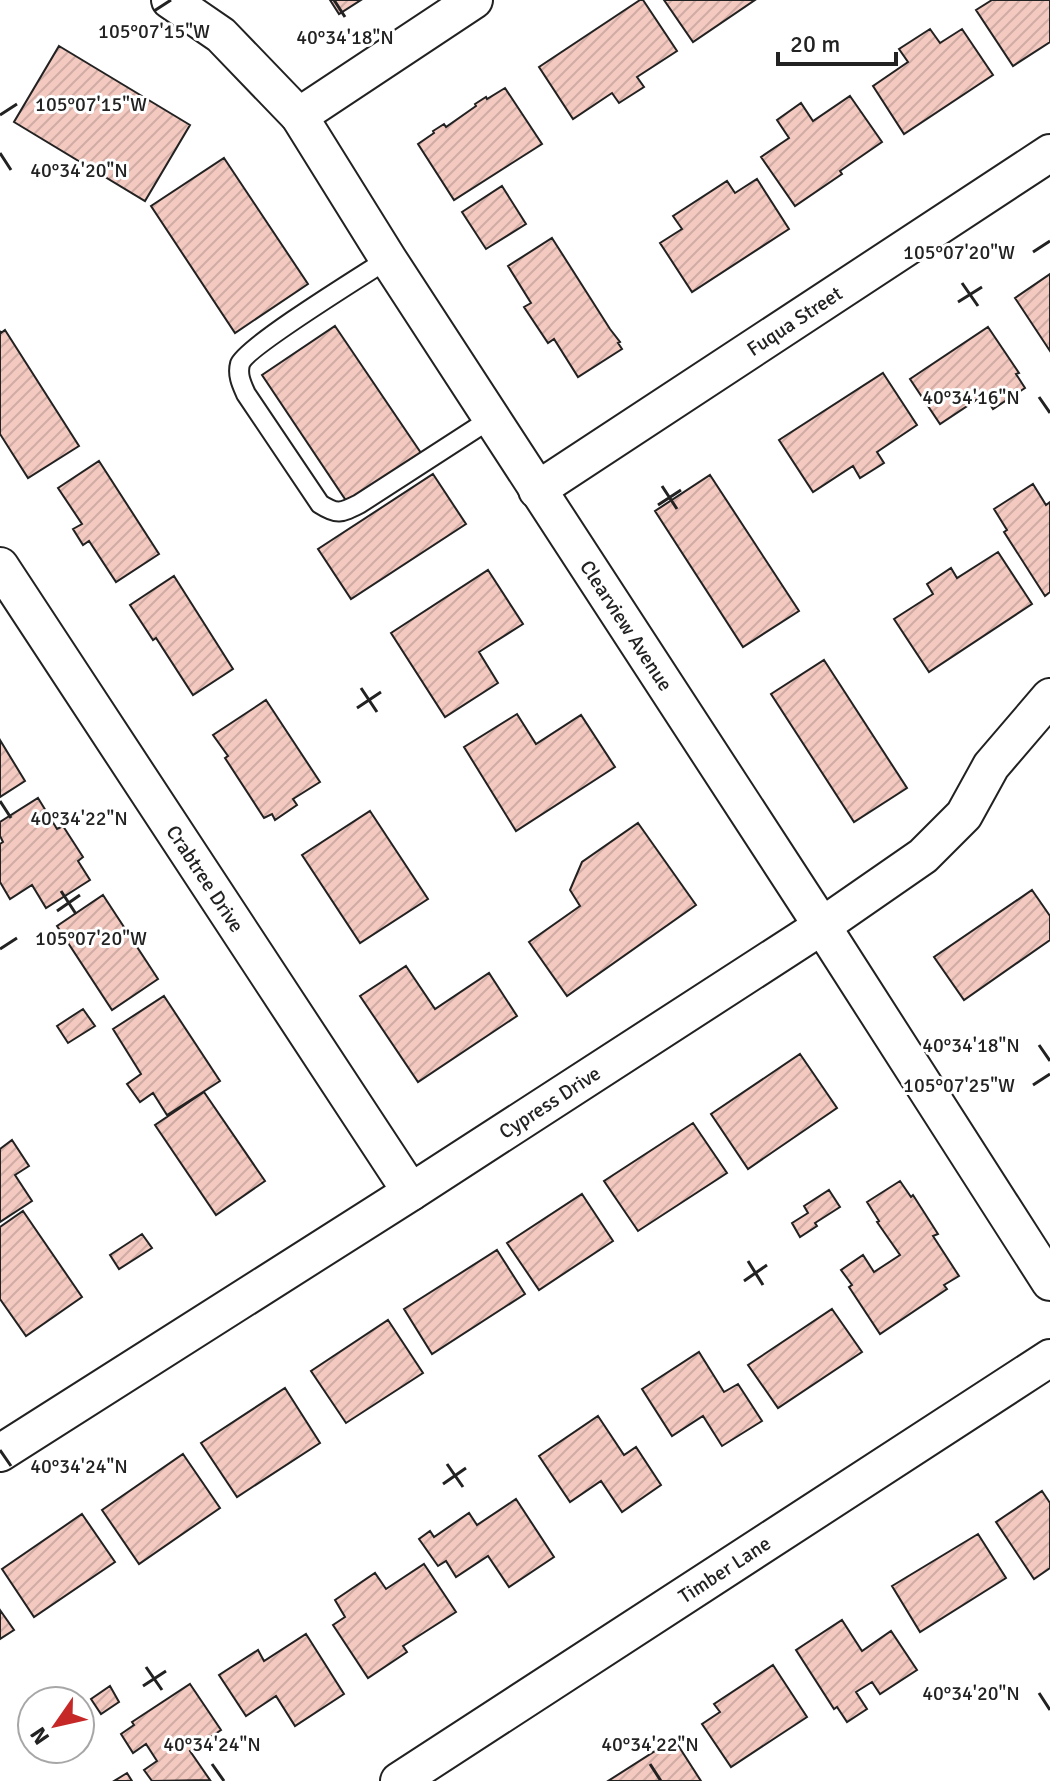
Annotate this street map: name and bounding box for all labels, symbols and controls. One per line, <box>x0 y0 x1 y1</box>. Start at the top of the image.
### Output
scale bar <box>778 16 896 66</box>
text: 105°07'15"W <box>98 19 210 44</box>
text: 40°34'18"N <box>296 25 394 50</box>
text: 20 m <box>790 29 840 59</box>
text: 105°07'15"W <box>35 92 147 117</box>
text: 40°34'20"N <box>30 158 128 183</box>
text: 105°07'20"W <box>903 240 1015 265</box>
street label: Fuqua Street <box>742 280 847 361</box>
text: 40°34'16"N <box>922 385 1020 410</box>
street label: Clearview Avenue <box>575 555 678 696</box>
text: 40°34'22"N <box>30 806 128 831</box>
street label: Crabtree Drive <box>161 820 250 937</box>
text: 105°07'20"W <box>35 926 147 951</box>
text: 40°34'18"N <box>922 1033 1020 1058</box>
street label: Cypress Drive <box>494 1060 605 1144</box>
text: 105°07'25"W <box>903 1073 1015 1098</box>
text: 40°34'24"N <box>30 1454 128 1479</box>
street label: Timber Lane <box>674 1531 775 1609</box>
text: 40°34'20"N <box>922 1681 1020 1706</box>
north arrow <box>16 1685 96 1765</box>
text: N <box>24 1722 55 1750</box>
text: 40°34'24"N <box>163 1732 261 1757</box>
text: 40°34'22"N <box>601 1732 699 1757</box>

